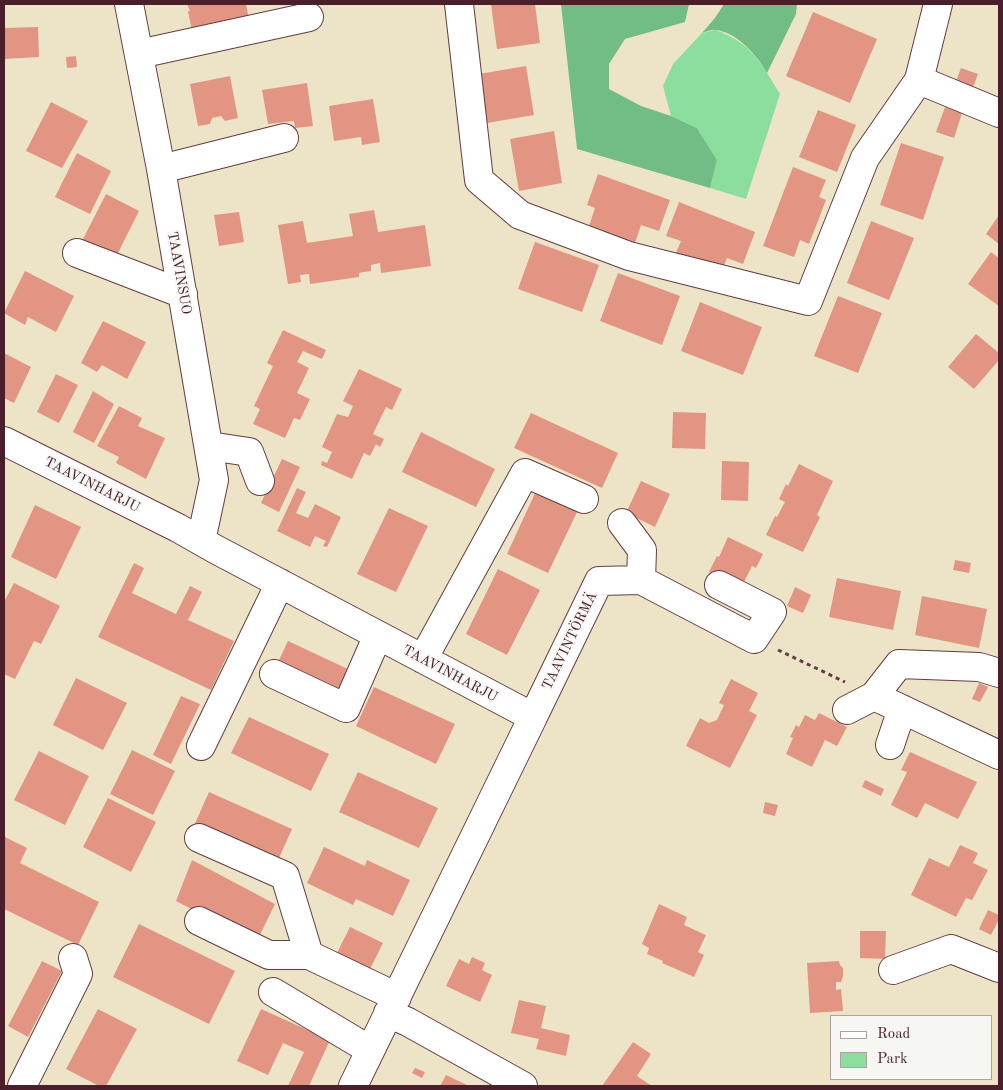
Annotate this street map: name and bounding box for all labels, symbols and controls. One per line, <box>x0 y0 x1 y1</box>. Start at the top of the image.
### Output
street label: TAAVINSUO <box>163 230 195 316</box>
street label: TAAVINHARJU <box>41 454 143 516</box>
street label: TAAVINTÖRMÄ <box>539 589 601 693</box>
street label: TAAVINHARJU <box>400 642 500 706</box>
legend <box>830 1015 993 1080</box>
text: Road <box>877 1027 910 1042</box>
text: Park <box>877 1052 908 1067</box>

